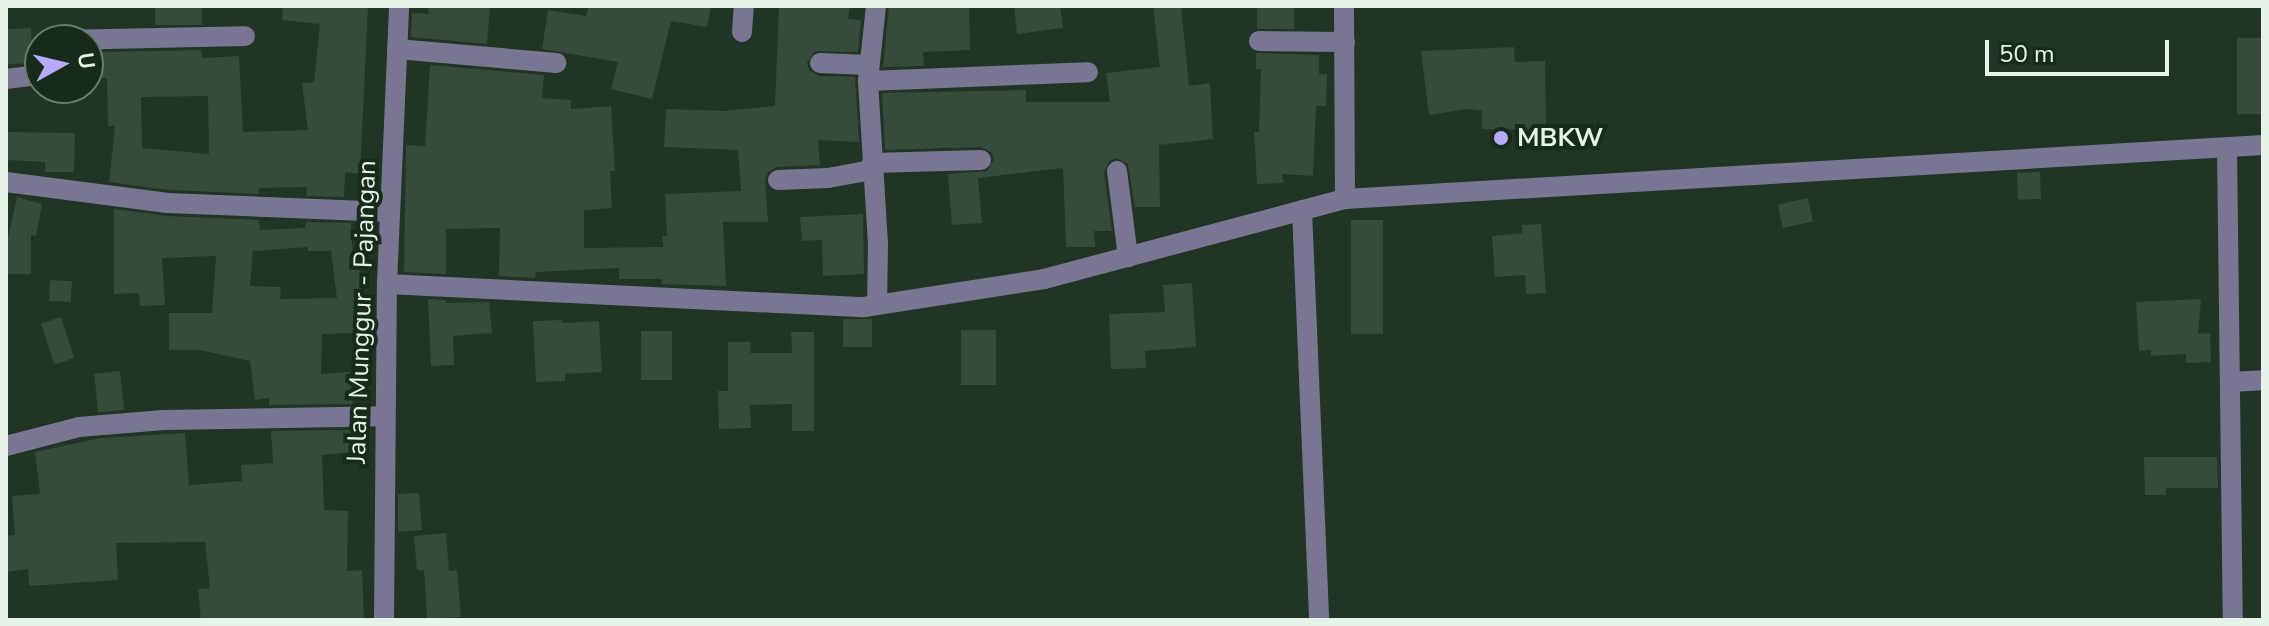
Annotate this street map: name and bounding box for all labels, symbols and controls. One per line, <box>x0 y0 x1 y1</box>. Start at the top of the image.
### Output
north arrow <box>24 24 104 104</box>
scale bar <box>1989 24 2173 74</box>
text: 50 m <box>1999 38 2055 70</box>
text: U <box>70 51 102 71</box>
place label: MBKW <box>1517 122 1603 154</box>
marker: MBKW <box>1492 129 1510 147</box>
street label: Jalan Munggur - Pajangan <box>341 160 383 464</box>

